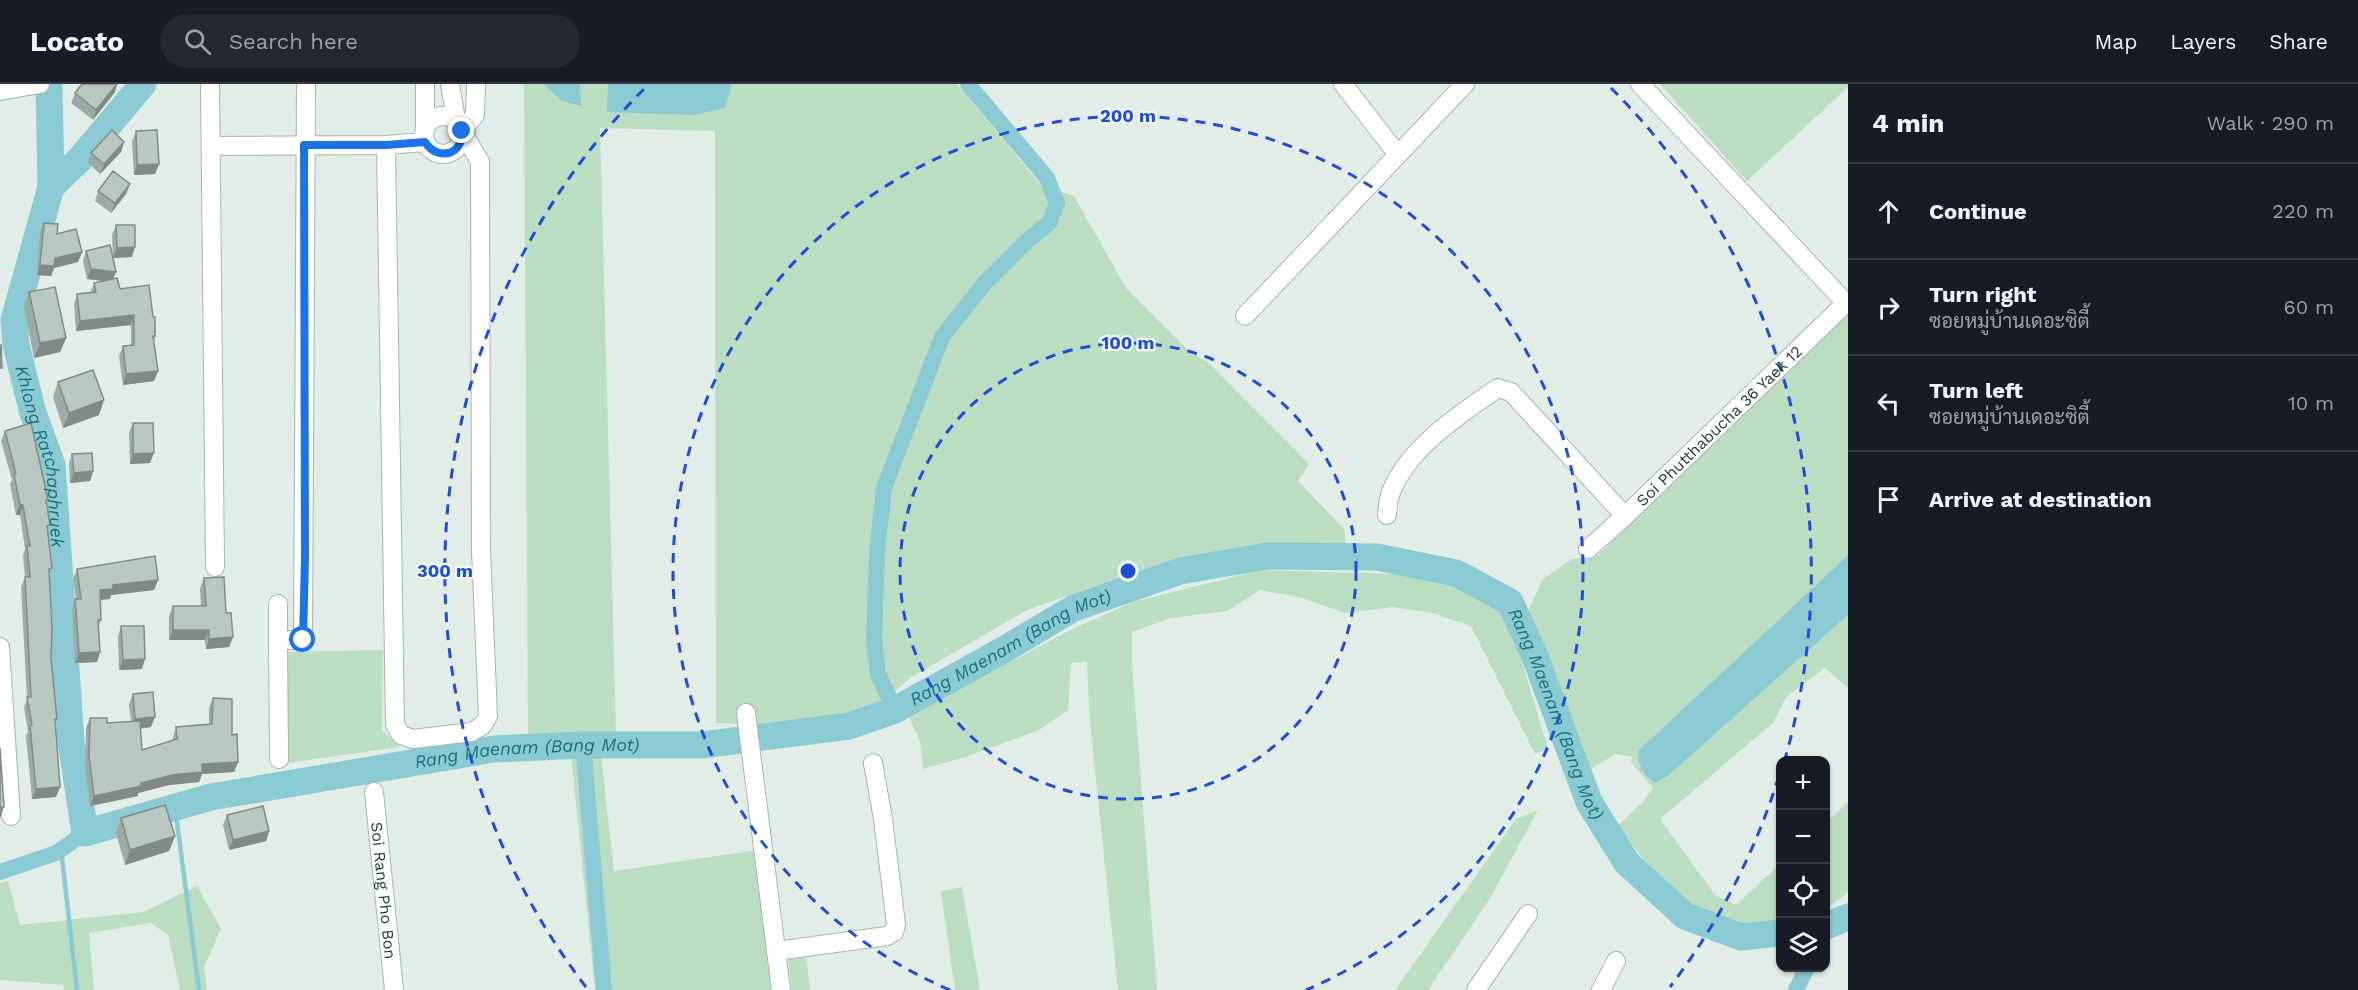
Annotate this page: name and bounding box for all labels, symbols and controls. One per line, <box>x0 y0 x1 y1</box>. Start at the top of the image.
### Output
search box <box>160 14 580 68</box>
text: Locato <box>30 25 124 58</box>
icon: search <box>181 25 214 58</box>
text: Search here <box>229 29 358 54</box>
text: Map <box>2094 29 2137 54</box>
text: Layers <box>2170 29 2236 54</box>
text: Share <box>2269 29 2328 54</box>
text: 200 m <box>1100 105 1156 126</box>
text: 4 min <box>1872 108 1944 138</box>
text: Walk · 290 m <box>2207 111 2334 135</box>
route end <box>448 117 474 143</box>
icon: ahead <box>1872 195 1905 228</box>
text: Continue <box>1929 199 2027 224</box>
text: 220 m <box>2272 199 2334 223</box>
text: Turn right <box>1929 282 2036 307</box>
icon: right <box>1872 291 1905 324</box>
text: 60 m <box>2284 295 2334 319</box>
text: ซอยหมู่บ้านเดอะซิตี้ <box>1929 309 2090 333</box>
text: 100 m <box>1101 332 1155 353</box>
street label: Soi Phutthabucha 36 Yaek 12 <box>1632 342 1806 510</box>
water label: Khlong Ratchaphruek <box>11 363 69 550</box>
text: Turn left <box>1929 378 2023 403</box>
icon: left <box>1872 387 1905 420</box>
text: 10 m <box>2288 391 2334 415</box>
text: ซอยหมู่บ้านเดอะซิตี้ <box>1929 405 2090 429</box>
icon: arrive <box>1872 483 1905 516</box>
text: Arrive at destination <box>1929 487 2152 512</box>
text: 300 m <box>417 560 473 581</box>
centre of rings <box>1118 561 1138 581</box>
water label: Rang Maenam (Bang Mot) <box>906 585 1114 710</box>
water label: Rang Maenam (Bang Mot) <box>1504 605 1608 823</box>
route start <box>289 626 315 652</box>
water label: Rang Maenam (Bang Mot) <box>413 734 640 772</box>
map controls <box>1776 756 1830 972</box>
button: + <box>1776 756 1830 810</box>
button: − <box>1776 810 1830 864</box>
street label: Soi Rang Pho Bon <box>367 821 400 960</box>
button: locate <box>1776 864 1830 918</box>
button: layers <box>1776 918 1830 972</box>

